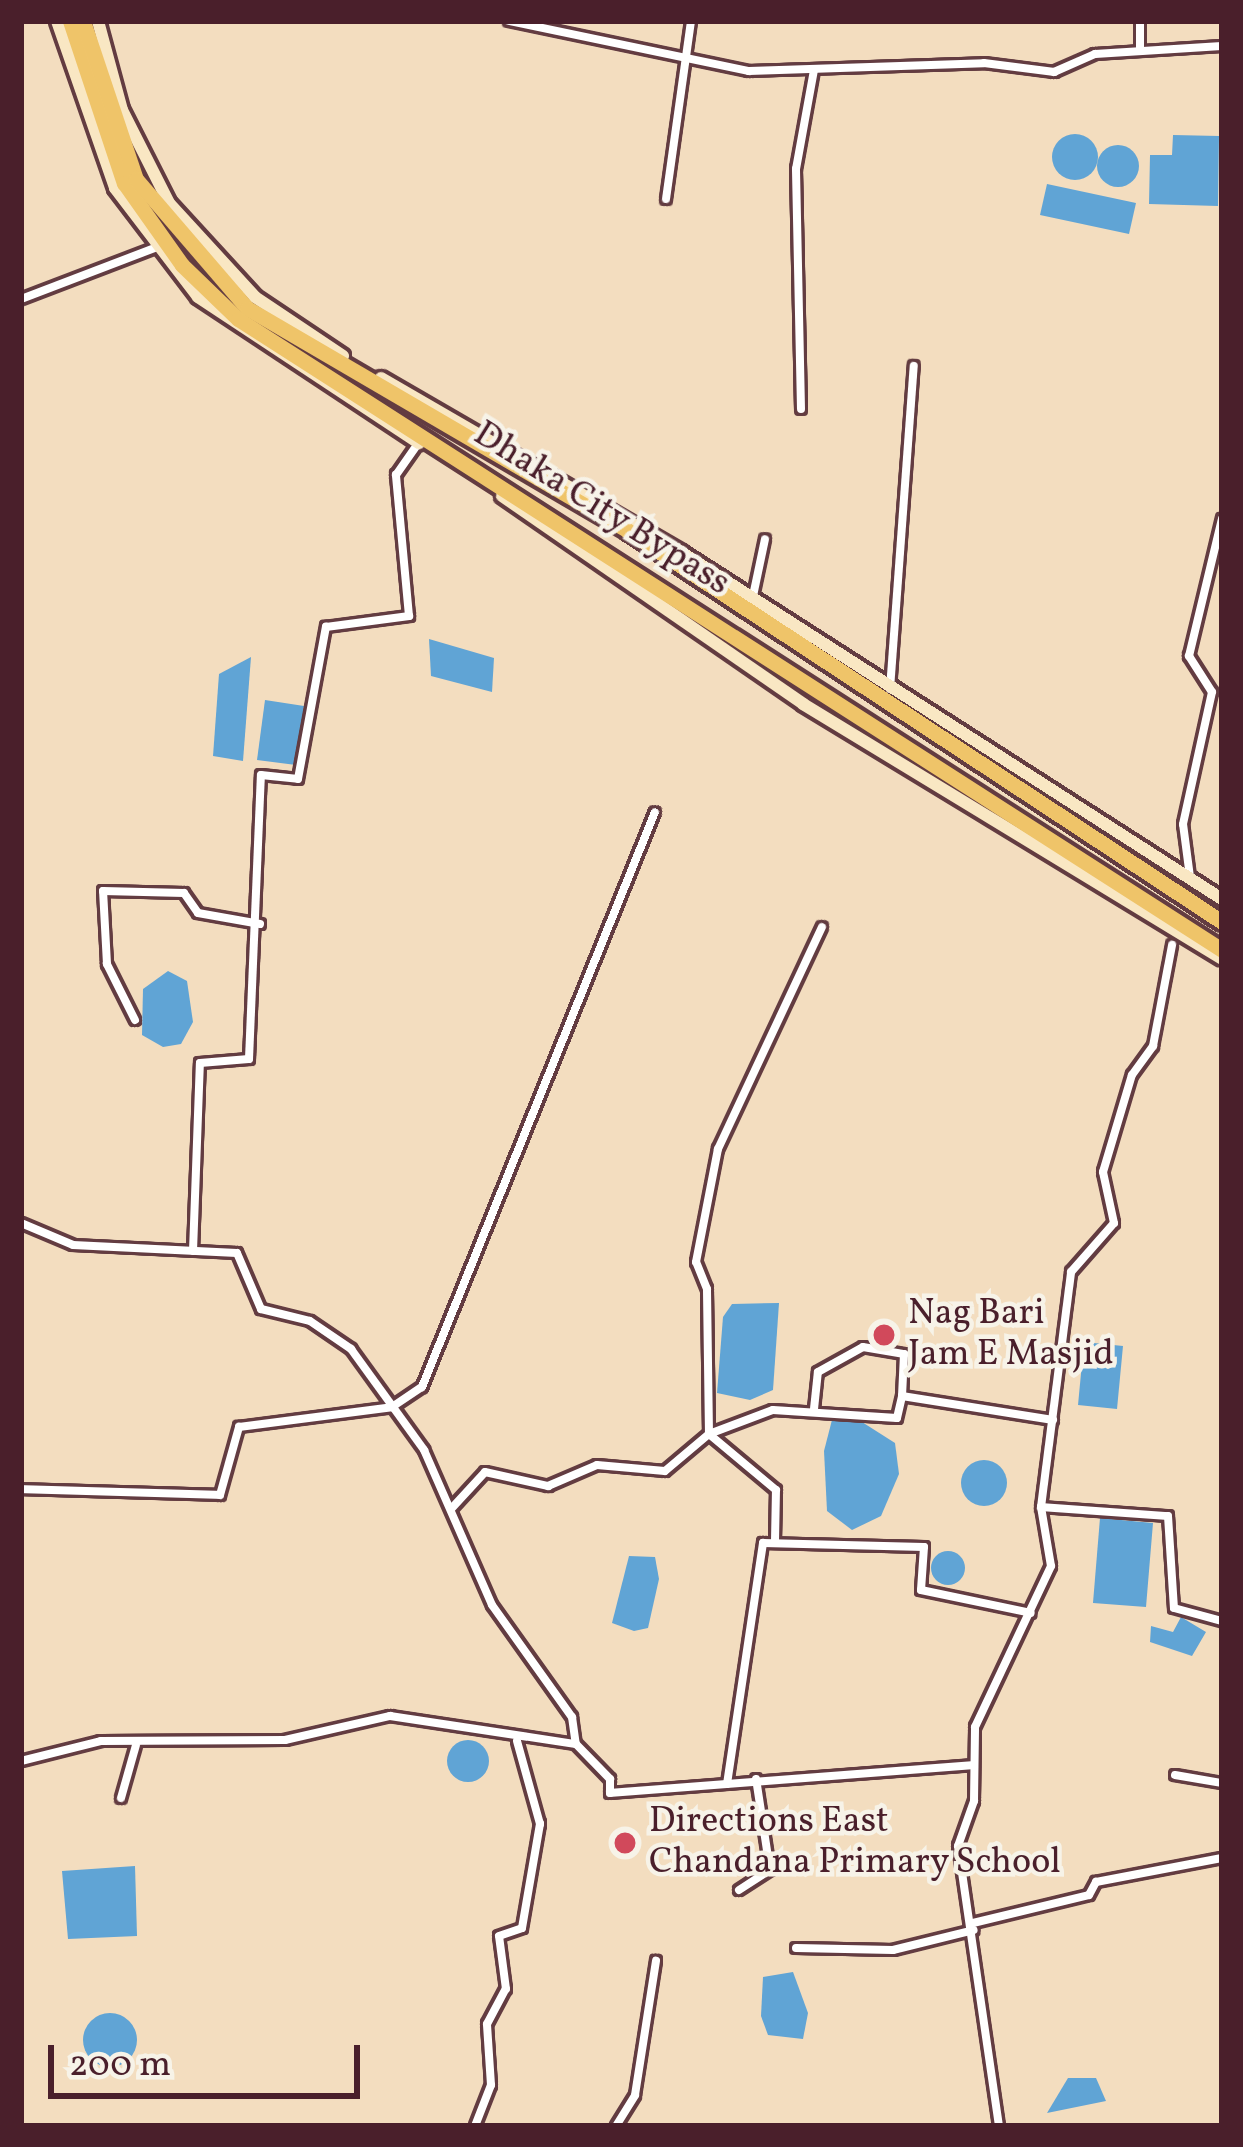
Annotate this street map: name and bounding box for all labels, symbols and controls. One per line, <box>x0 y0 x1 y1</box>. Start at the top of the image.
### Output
street label: Dhaka City Bypass <box>464 413 738 607</box>
place label: Nag Bari Jam E Masjid <box>908 1292 1114 1377</box>
marker: Nag Bari Jam E Masjid <box>871 1322 897 1348</box>
place label: Directions East Chandana Primary School <box>649 1800 1062 1885</box>
marker: Directions East Chandana Primary School <box>612 1830 638 1856</box>
scale bar <box>54 2021 366 2095</box>
text: 200 m <box>69 2041 171 2091</box>

